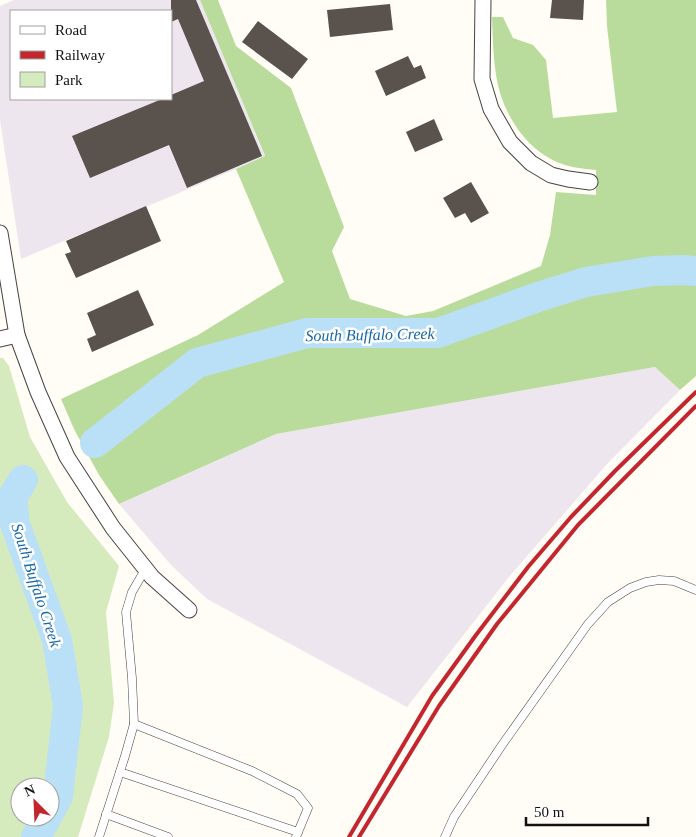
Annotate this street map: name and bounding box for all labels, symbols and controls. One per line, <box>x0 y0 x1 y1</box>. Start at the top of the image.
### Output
legend <box>10 10 172 100</box>
text: Road <box>55 22 87 38</box>
text: Railway <box>55 47 105 63</box>
text: Park <box>55 72 83 88</box>
water label: South Buffalo Creek <box>305 325 436 345</box>
water label: South Buffalo Creek <box>8 521 65 650</box>
north arrow <box>10 777 60 827</box>
text: N <box>22 782 38 799</box>
scale bar <box>526 794 648 826</box>
text: 50 m <box>534 804 565 820</box>

